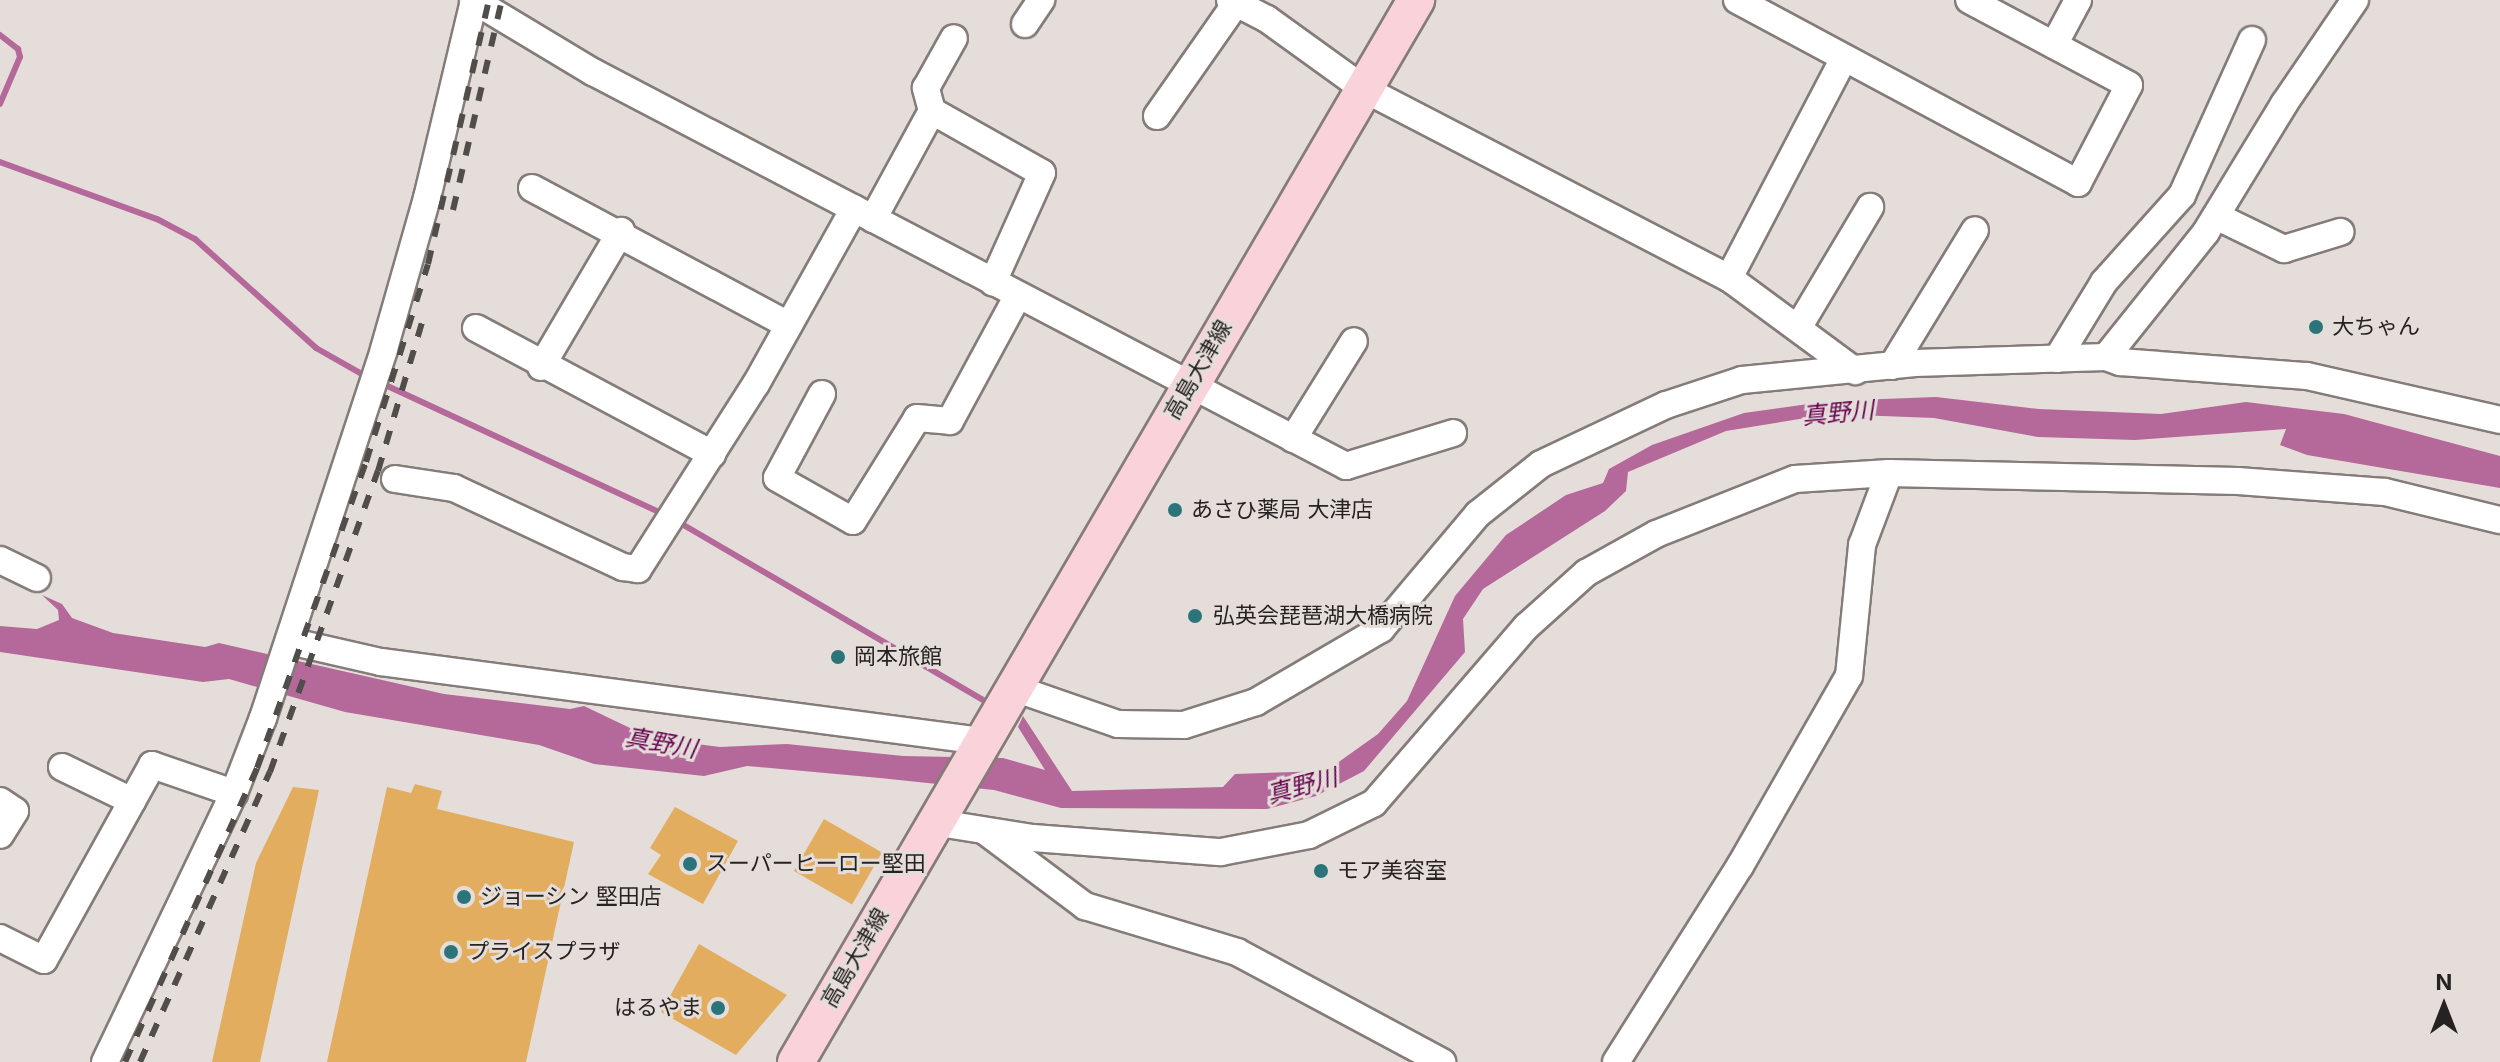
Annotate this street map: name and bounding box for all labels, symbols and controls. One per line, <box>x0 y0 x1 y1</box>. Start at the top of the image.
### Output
place label: 大ちゃん <box>2332 314 2420 340</box>
street label: 高島大津線 <box>1159 316 1237 424</box>
marker: 大ちゃん <box>2307 318 2325 336</box>
water label: 真野川 <box>1801 396 1875 430</box>
place label: あさひ薬局 大津店 <box>1191 497 1373 523</box>
marker: あさひ薬局 大津店 <box>1166 501 1184 519</box>
place label: 弘英会琵琶湖大橋病院 <box>1213 603 1433 629</box>
marker: 弘英会琵琶湖大橋病院 <box>1184 605 1206 627</box>
place label: 岡本旅館 <box>854 644 942 670</box>
marker: 岡本旅館 <box>829 648 847 666</box>
water label: 真野川 <box>623 723 699 763</box>
water label: 真野川 <box>1263 763 1341 809</box>
place label: スーパーヒーロー堅田 <box>706 851 926 877</box>
marker: スーパーヒーロー堅田 <box>681 855 699 873</box>
place label: モア美容室 <box>1337 858 1447 884</box>
marker: モア美容室 <box>1312 862 1330 880</box>
place label: ジョーシン 堅田店 <box>480 884 662 910</box>
marker: ジョーシン 堅田店 <box>455 888 473 906</box>
street label: 高島大津線 <box>816 904 894 1012</box>
place label: プライスプラザ <box>467 939 621 965</box>
marker: プライスプラザ <box>442 943 460 961</box>
north arrow <box>2404 966 2484 1046</box>
text: N <box>2436 969 2452 995</box>
place label: はるやま <box>614 995 702 1021</box>
marker: はるやま <box>709 999 727 1017</box>

